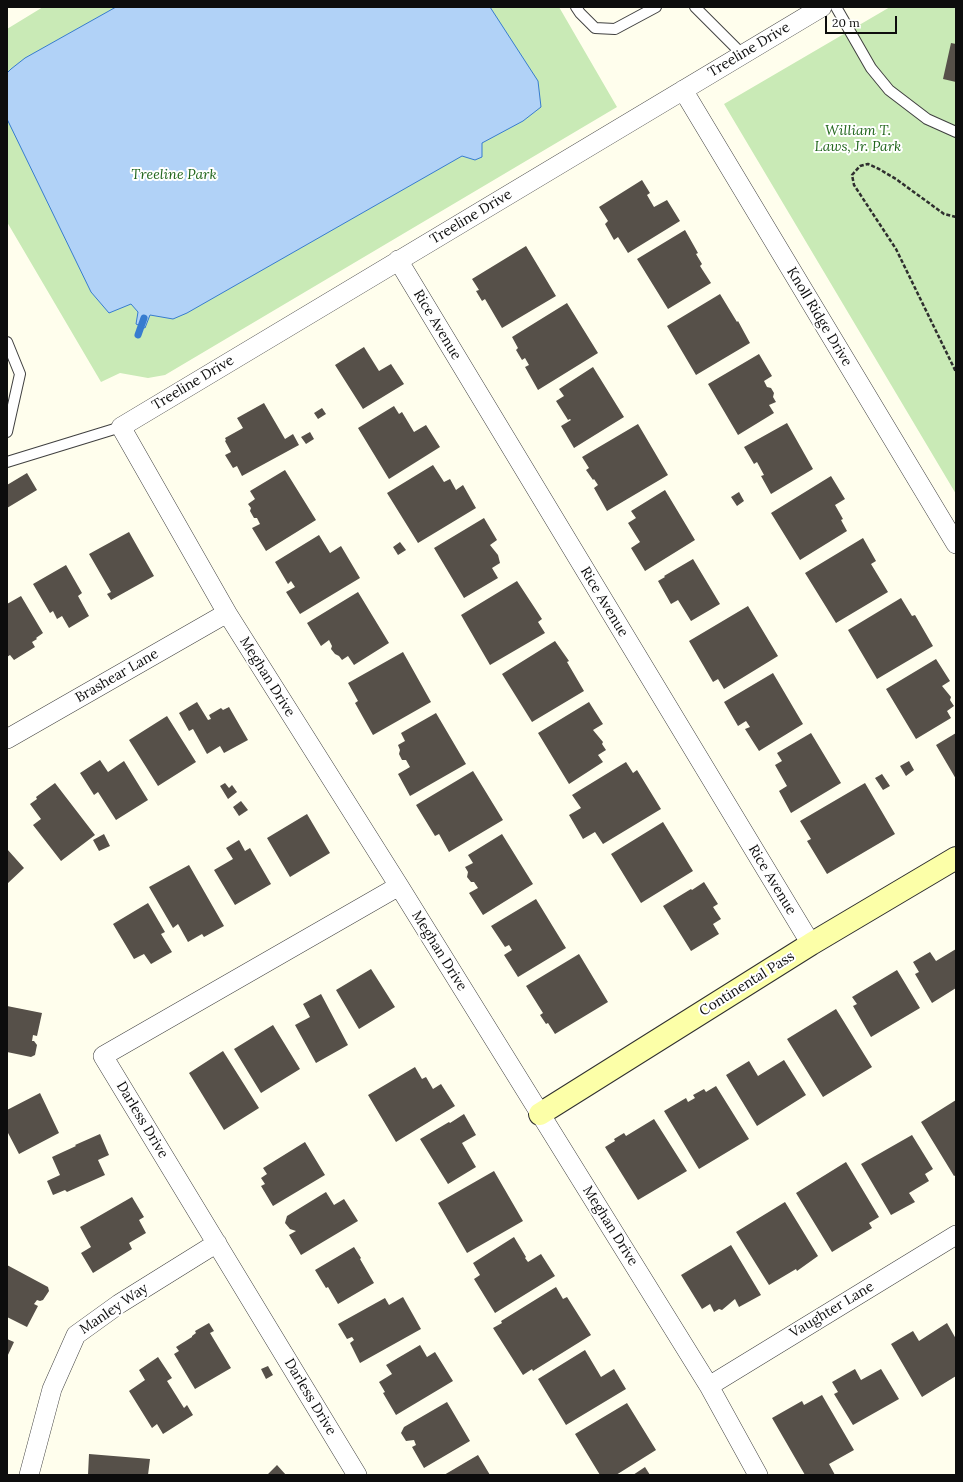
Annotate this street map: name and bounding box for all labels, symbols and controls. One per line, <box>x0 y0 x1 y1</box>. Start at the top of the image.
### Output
scale bar <box>827 8 899 34</box>
text: 20 m <box>832 15 860 30</box>
street label: Treeline Drive <box>705 19 793 81</box>
park label: William T. Laws, Jr. Park <box>815 123 901 156</box>
park label: Treeline Park <box>131 167 217 183</box>
street label: Treeline Drive <box>427 186 515 248</box>
street label: Knoll Ridge Drive <box>783 264 855 370</box>
street label: Rice Avenue <box>409 287 465 363</box>
street label: Treeline Drive <box>149 352 237 414</box>
street label: Rice Avenue <box>576 564 632 640</box>
street label: Meghan Drive <box>236 634 298 720</box>
street label: Brashear Lane <box>73 646 161 706</box>
street label: Rice Avenue <box>744 842 800 918</box>
street label: Meghan Drive <box>408 908 470 994</box>
street label: Continental Pass <box>696 948 798 1020</box>
street label: Darless Drive <box>112 1079 172 1161</box>
street label: Meghan Drive <box>579 1183 641 1269</box>
street label: Vaughter Lane <box>787 1278 877 1342</box>
street label: Manley Way <box>77 1280 151 1338</box>
street label: Darless Drive <box>280 1356 340 1438</box>

